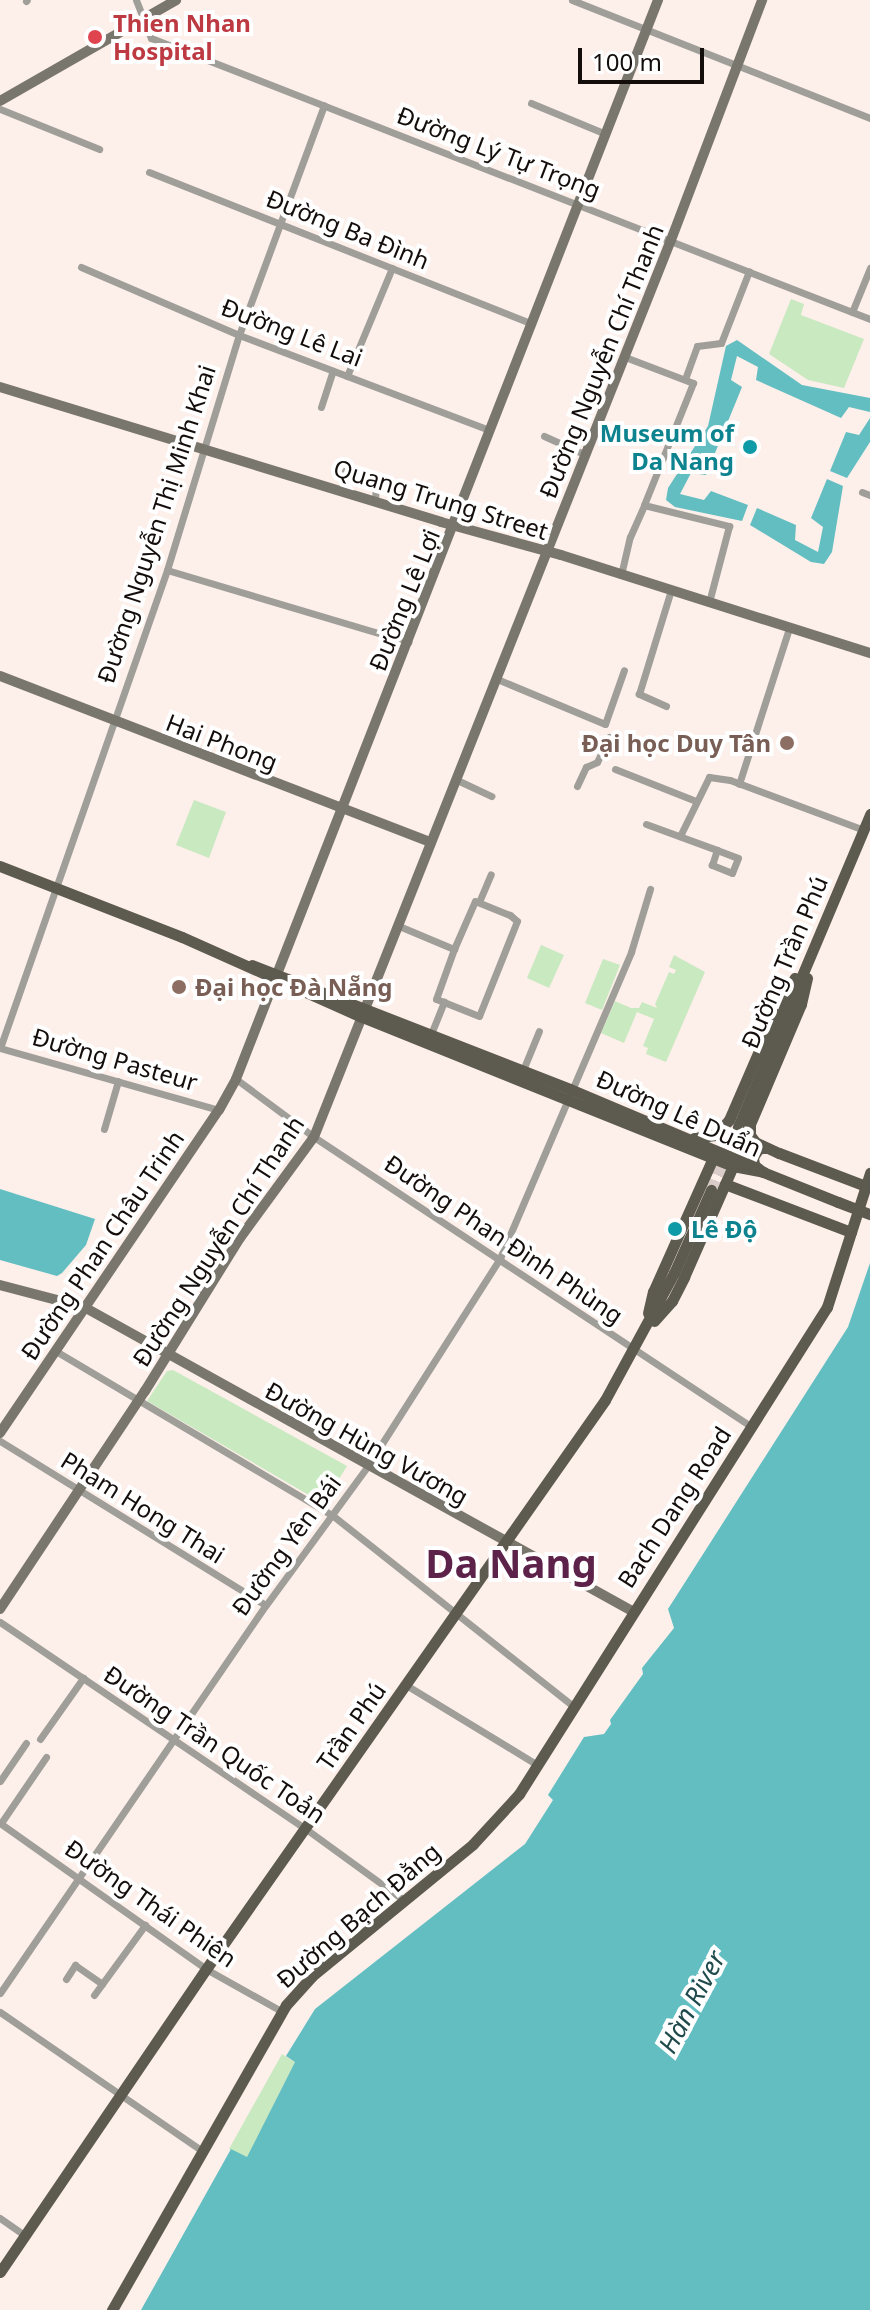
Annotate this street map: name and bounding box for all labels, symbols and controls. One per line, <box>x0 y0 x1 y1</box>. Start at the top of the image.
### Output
place label: Thien Nhan Hospital <box>113 9 251 65</box>
marker: Thien Nhan Hospital <box>84 26 106 48</box>
scale bar <box>582 32 708 82</box>
text: 100 m <box>592 45 662 78</box>
street label: Đường Lý Tự Trọng <box>393 100 605 204</box>
street label: Đường Ba Đình <box>262 183 434 275</box>
street label: Đường Nguyễn Chí Thanh <box>533 220 669 502</box>
street label: Đường Lê Lai <box>217 292 367 372</box>
street label: Đường Nguyễn Thị Minh Khai <box>91 361 221 687</box>
place label: Museum of Da Nang <box>600 419 734 475</box>
marker: Museum of Da Nang <box>741 438 759 456</box>
street label: Quang Trung Street <box>330 453 552 545</box>
street label: Đường Lê Lợi <box>363 525 445 675</box>
street label: Hai Phong <box>162 708 282 776</box>
place label: Đại học Duy Tân <box>581 729 771 757</box>
marker: Đại học Duy Tân <box>778 734 796 752</box>
street label: Đường Trần Phú <box>735 871 833 1053</box>
place label: Đại học Đà Nẵng <box>195 973 392 1001</box>
marker: Đại học Đà Nẵng <box>170 978 188 996</box>
street label: Đường Pasteur <box>29 1022 201 1096</box>
street label: Đường Lê Duẩn <box>592 1064 766 1162</box>
street label: Đường Nguyễn Chí Thanh <box>126 1110 310 1372</box>
street label: Đường Phan Châu Trinh <box>14 1125 190 1365</box>
street label: Đường Phan Đình Phùng <box>379 1148 629 1330</box>
place label: Lê Độ <box>691 1215 758 1243</box>
marker: Lê Độ <box>666 1220 684 1238</box>
street label: Đường Hùng Vương <box>261 1375 473 1511</box>
street label: Bach Dang Road <box>611 1421 737 1593</box>
street label: Pham Hong Thai <box>56 1445 230 1569</box>
street label: Đường Yên Bái <box>225 1469 347 1621</box>
district label: Da Nang <box>425 1539 597 1587</box>
street label: Đường Trần Quốc Toản <box>99 1659 331 1829</box>
street label: Trần Phú <box>310 1677 392 1775</box>
street label: Đường Thái Phiên <box>60 1833 242 1973</box>
street label: Đường Bạch Đằng <box>271 1836 445 1994</box>
water label: Hàn River <box>652 1946 732 2058</box>

